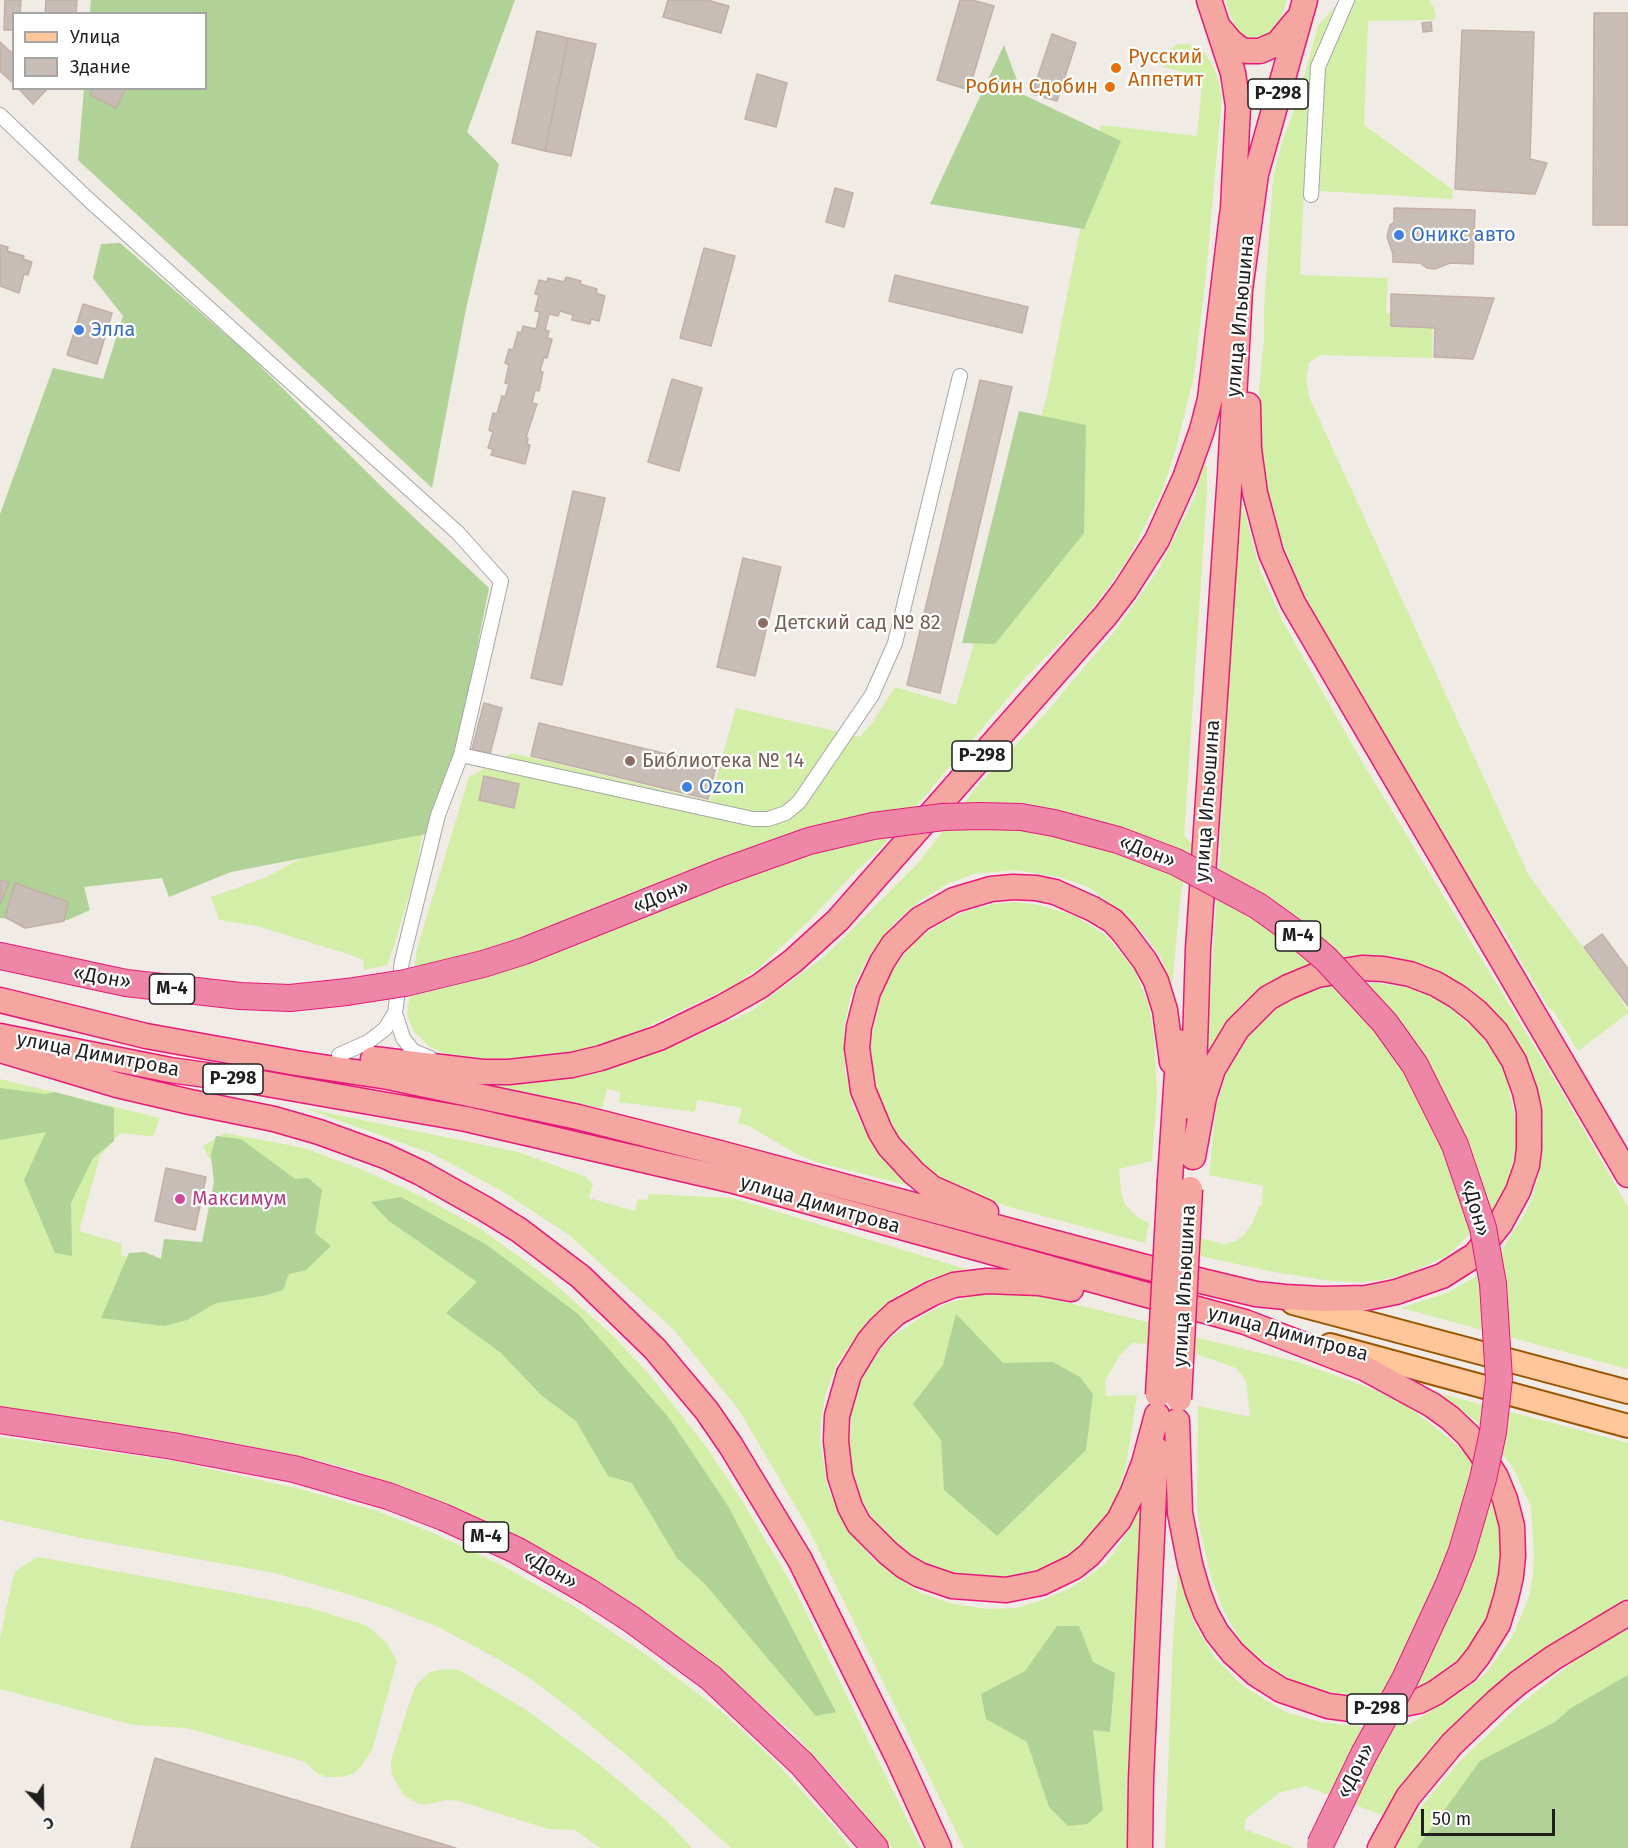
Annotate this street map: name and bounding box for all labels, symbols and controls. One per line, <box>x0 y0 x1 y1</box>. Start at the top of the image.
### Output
legend <box>12 12 207 90</box>
text: Улица <box>70 26 120 48</box>
place label: Русский Аппетит <box>1128 45 1203 92</box>
text: Здание <box>70 56 131 78</box>
marker: Русский Аппетит <box>1109 61 1123 75</box>
place label: Робин Сдобин <box>965 75 1098 99</box>
road number: Р-298 <box>1248 79 1308 109</box>
marker: Робин Сдобин <box>1103 80 1117 94</box>
place label: Оникс авто <box>1411 223 1516 247</box>
marker: Оникс авто <box>1392 228 1406 242</box>
street label: улица Ильюшина <box>1222 234 1260 398</box>
place label: Элла <box>91 318 135 342</box>
marker: Элла <box>72 323 86 337</box>
place label: Детский сад № 82 <box>775 611 941 635</box>
marker: Детский сад № 82 <box>756 616 770 630</box>
street label: улица Ильюшина <box>1190 719 1226 883</box>
road number: Р-298 <box>952 741 1012 771</box>
place label: Библиотека № 14 <box>642 749 804 773</box>
marker: Библиотека № 14 <box>623 754 637 768</box>
place label: Ozon <box>699 775 745 799</box>
marker: Ozon <box>680 780 694 794</box>
street label: «Дон» <box>1115 830 1179 874</box>
street label: «Дон» <box>629 875 693 919</box>
road number: М-4 <box>1276 921 1320 951</box>
street label: «Дон» <box>71 961 133 995</box>
road number: М-4 <box>150 974 195 1004</box>
street label: улица Димитрова <box>15 1027 181 1083</box>
road number: Р-298 <box>203 1064 263 1094</box>
street label: улица Димитрова <box>737 1171 903 1239</box>
street label: «Дон» <box>1455 1177 1495 1239</box>
place label: Максимум <box>192 1187 287 1211</box>
marker: Максимум <box>173 1192 187 1206</box>
street label: улица Ильюшина <box>1169 1204 1201 1368</box>
street label: улица Димитрова <box>1205 1301 1371 1367</box>
road number: М-4 <box>464 1522 508 1552</box>
street label: «Дон» <box>519 1545 581 1595</box>
road number: Р-298 <box>1347 1694 1407 1724</box>
street label: «Дон» <box>1332 1739 1380 1803</box>
north arrow <box>12 1776 72 1836</box>
scale bar <box>1424 1797 1558 1835</box>
text: 50 m <box>1432 1808 1471 1830</box>
text: С <box>41 1813 57 1834</box>

